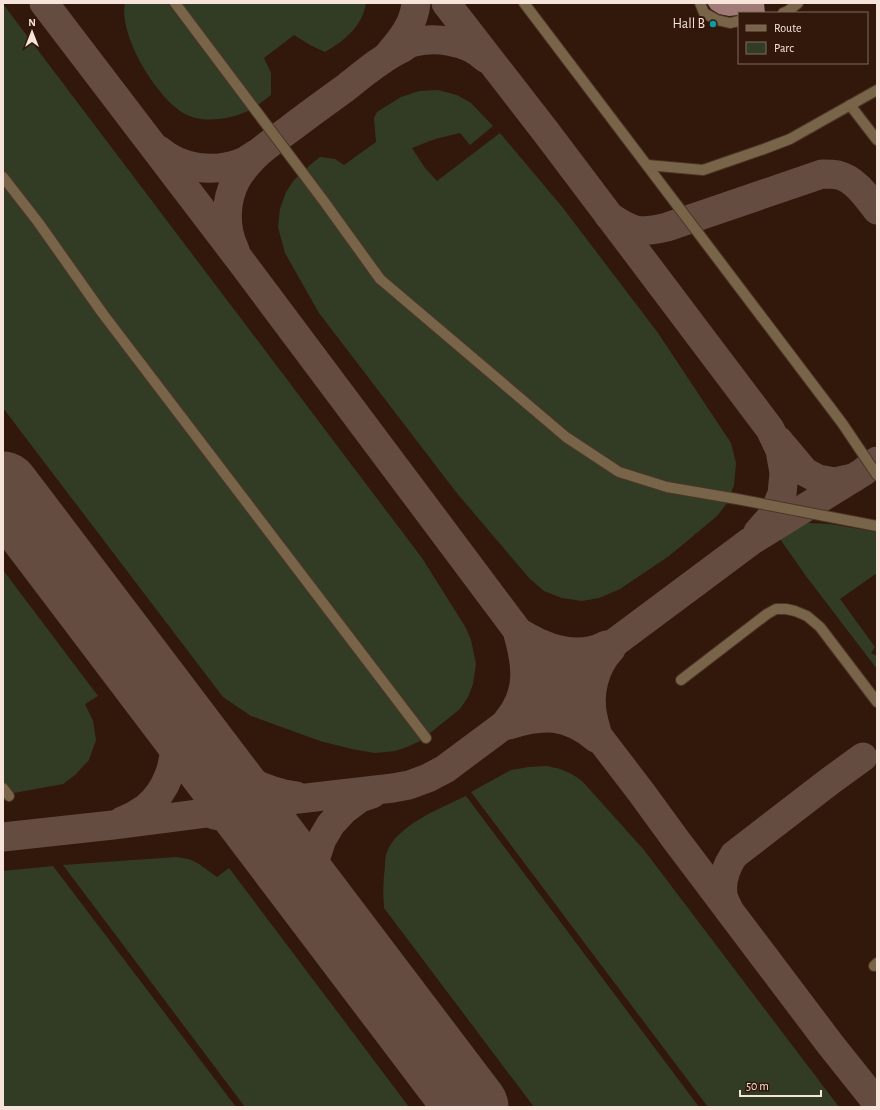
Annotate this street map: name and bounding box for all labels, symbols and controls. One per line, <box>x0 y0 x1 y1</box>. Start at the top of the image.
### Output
north arrow <box>12 12 52 52</box>
legend <box>738 12 868 64</box>
text: N <box>28 17 36 28</box>
place label: Hall B <box>672 17 705 31</box>
marker: Hall B <box>708 19 718 29</box>
text: Route <box>774 22 801 34</box>
text: Parc <box>774 42 794 54</box>
scale bar <box>740 1072 821 1098</box>
text: 50 m <box>746 1080 769 1092</box>

